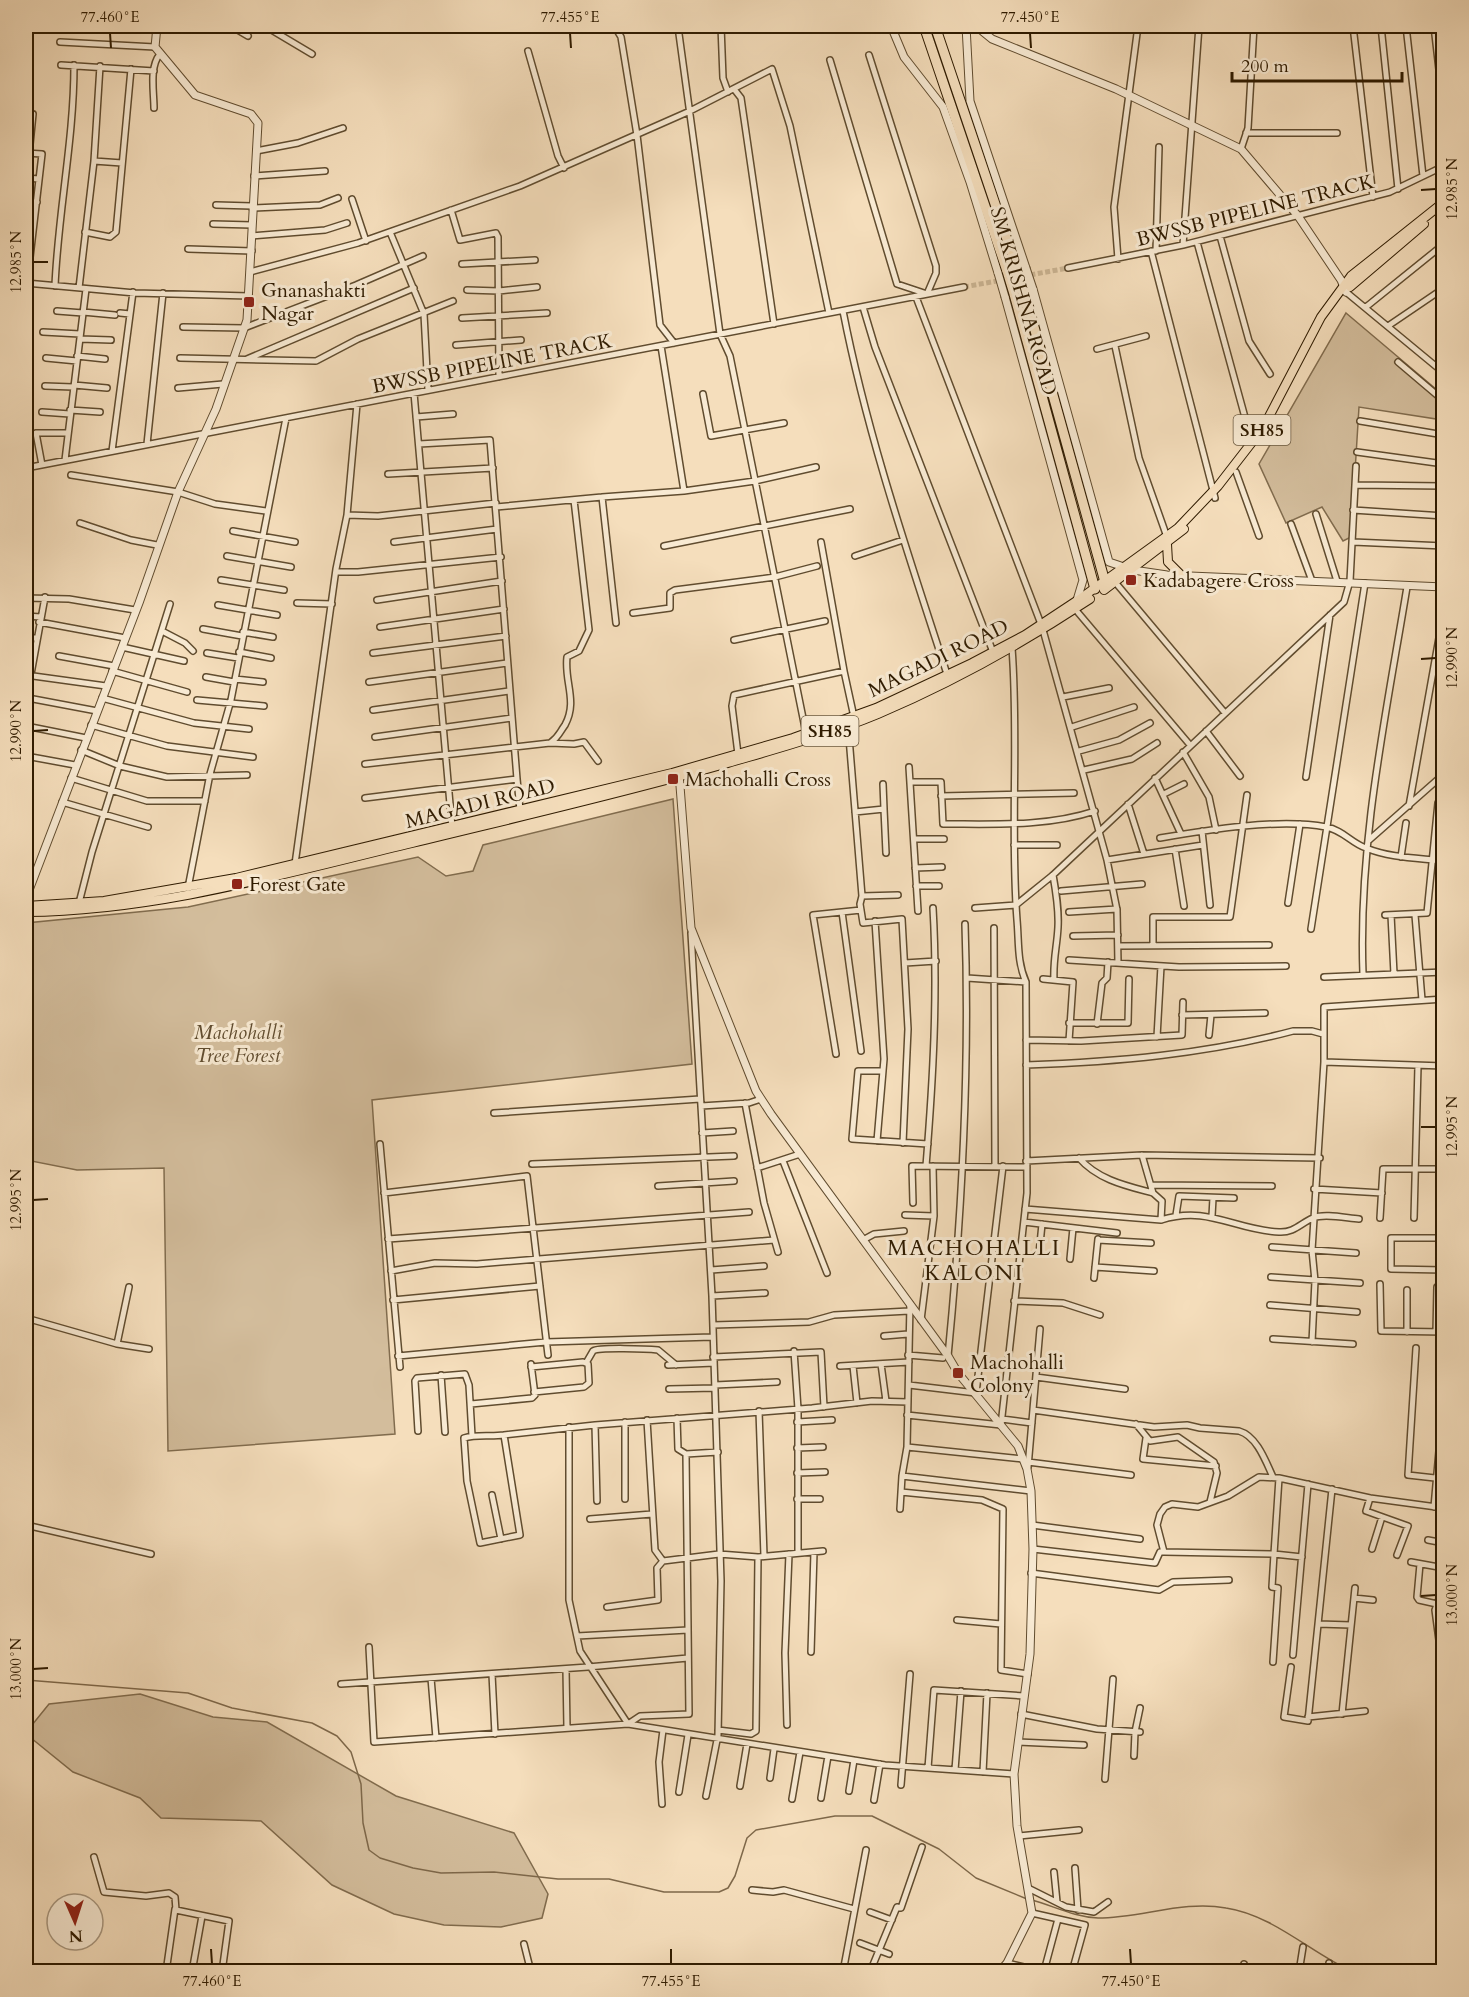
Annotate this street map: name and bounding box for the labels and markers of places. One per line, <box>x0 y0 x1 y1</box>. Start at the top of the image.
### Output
place label: Gnanashakti Nagar <box>261 277 366 327</box>
marker: Gnanashakti Nagar <box>242 295 256 309</box>
place label: Kadabagere Cross <box>1143 567 1294 594</box>
marker: Kadabagere Cross <box>1124 573 1138 587</box>
place label: Machohalli Cross <box>685 766 831 793</box>
marker: Machohalli Cross <box>666 772 680 786</box>
place label: Forest Gate <box>249 871 346 898</box>
marker: Forest Gate <box>230 877 244 891</box>
place label: Machohalli Colony <box>970 1349 1064 1399</box>
marker: Machohalli Colony <box>951 1366 965 1380</box>

